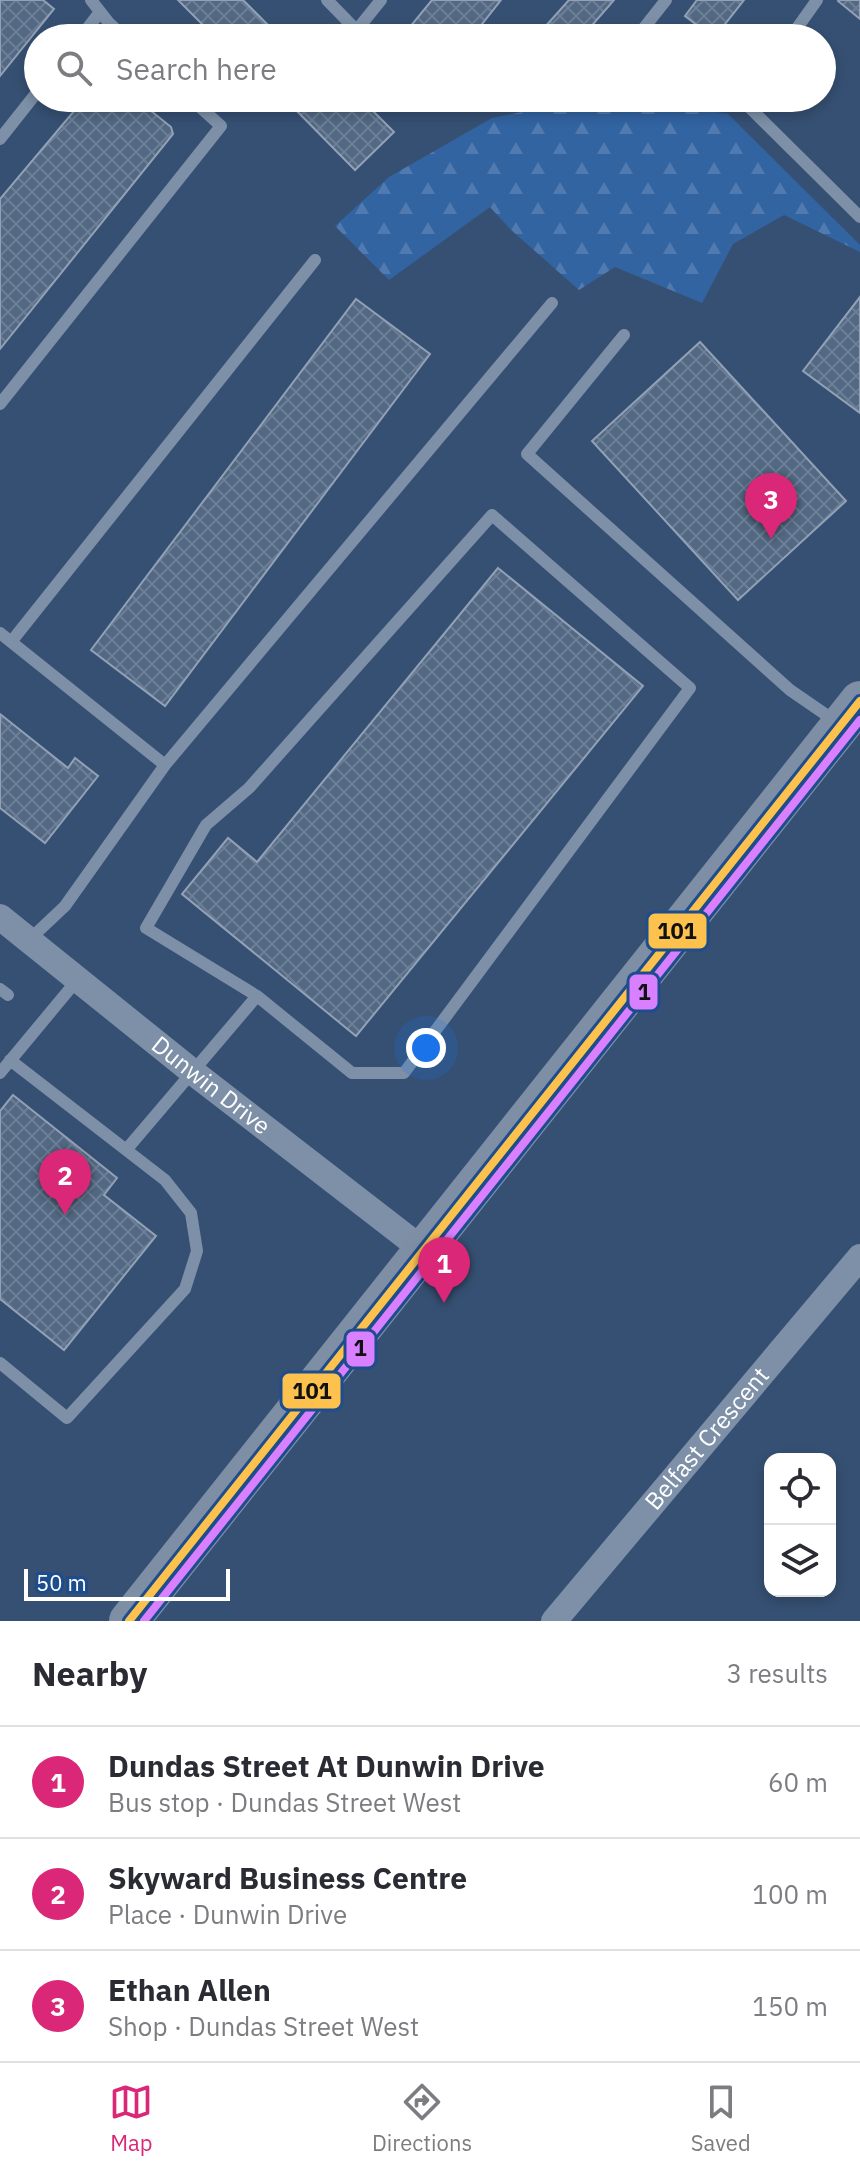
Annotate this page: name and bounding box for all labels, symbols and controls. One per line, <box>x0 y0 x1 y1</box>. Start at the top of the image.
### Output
search box <box>24 24 836 112</box>
icon: search <box>52 46 96 90</box>
text: Search here <box>116 49 277 88</box>
pin: 3 <box>745 473 797 539</box>
line badge: 101 <box>647 912 708 950</box>
text: 101 <box>657 916 697 945</box>
line badge: 1 <box>628 973 659 1011</box>
text: 1 <box>637 977 651 1006</box>
street label: Dunwin Drive <box>145 1028 278 1141</box>
your location <box>406 1028 446 1068</box>
pin: 2 <box>39 1149 91 1215</box>
pin: 1 <box>418 1237 470 1303</box>
line badge: 1 <box>345 1330 376 1368</box>
text: 1 <box>353 1333 367 1362</box>
street label: Belfast Crescent <box>637 1360 776 1516</box>
line badge: 101 <box>281 1372 342 1410</box>
text: 101 <box>292 1376 332 1405</box>
map controls <box>764 1453 836 1597</box>
button: locate <box>764 1453 836 1525</box>
button: layers <box>764 1525 836 1597</box>
scale bar <box>24 1565 230 1601</box>
text: 50 m <box>36 1568 87 1597</box>
text: Nearby <box>32 1651 147 1695</box>
text: 3 results <box>726 1656 828 1690</box>
text: Dundas Street At Dunwin Drive <box>108 1746 545 1785</box>
text: 1 <box>50 1765 66 1799</box>
text: 60 m <box>768 1765 828 1799</box>
text: Bus stop · Dundas Street West <box>108 1785 461 1819</box>
text: Skyward Business Centre <box>108 1858 467 1897</box>
text: 2 <box>50 1877 66 1911</box>
text: 100 m <box>752 1877 828 1911</box>
text: Place · Dunwin Drive <box>108 1897 347 1931</box>
text: Ethan Allen <box>108 1970 271 2009</box>
text: 3 <box>50 1989 66 2023</box>
text: 150 m <box>752 1989 828 2023</box>
text: Shop · Dundas Street West <box>108 2009 419 2043</box>
tab: Map <box>109 2080 153 2157</box>
tab: Directions <box>372 2080 472 2157</box>
tab: Saved <box>691 2080 751 2157</box>

